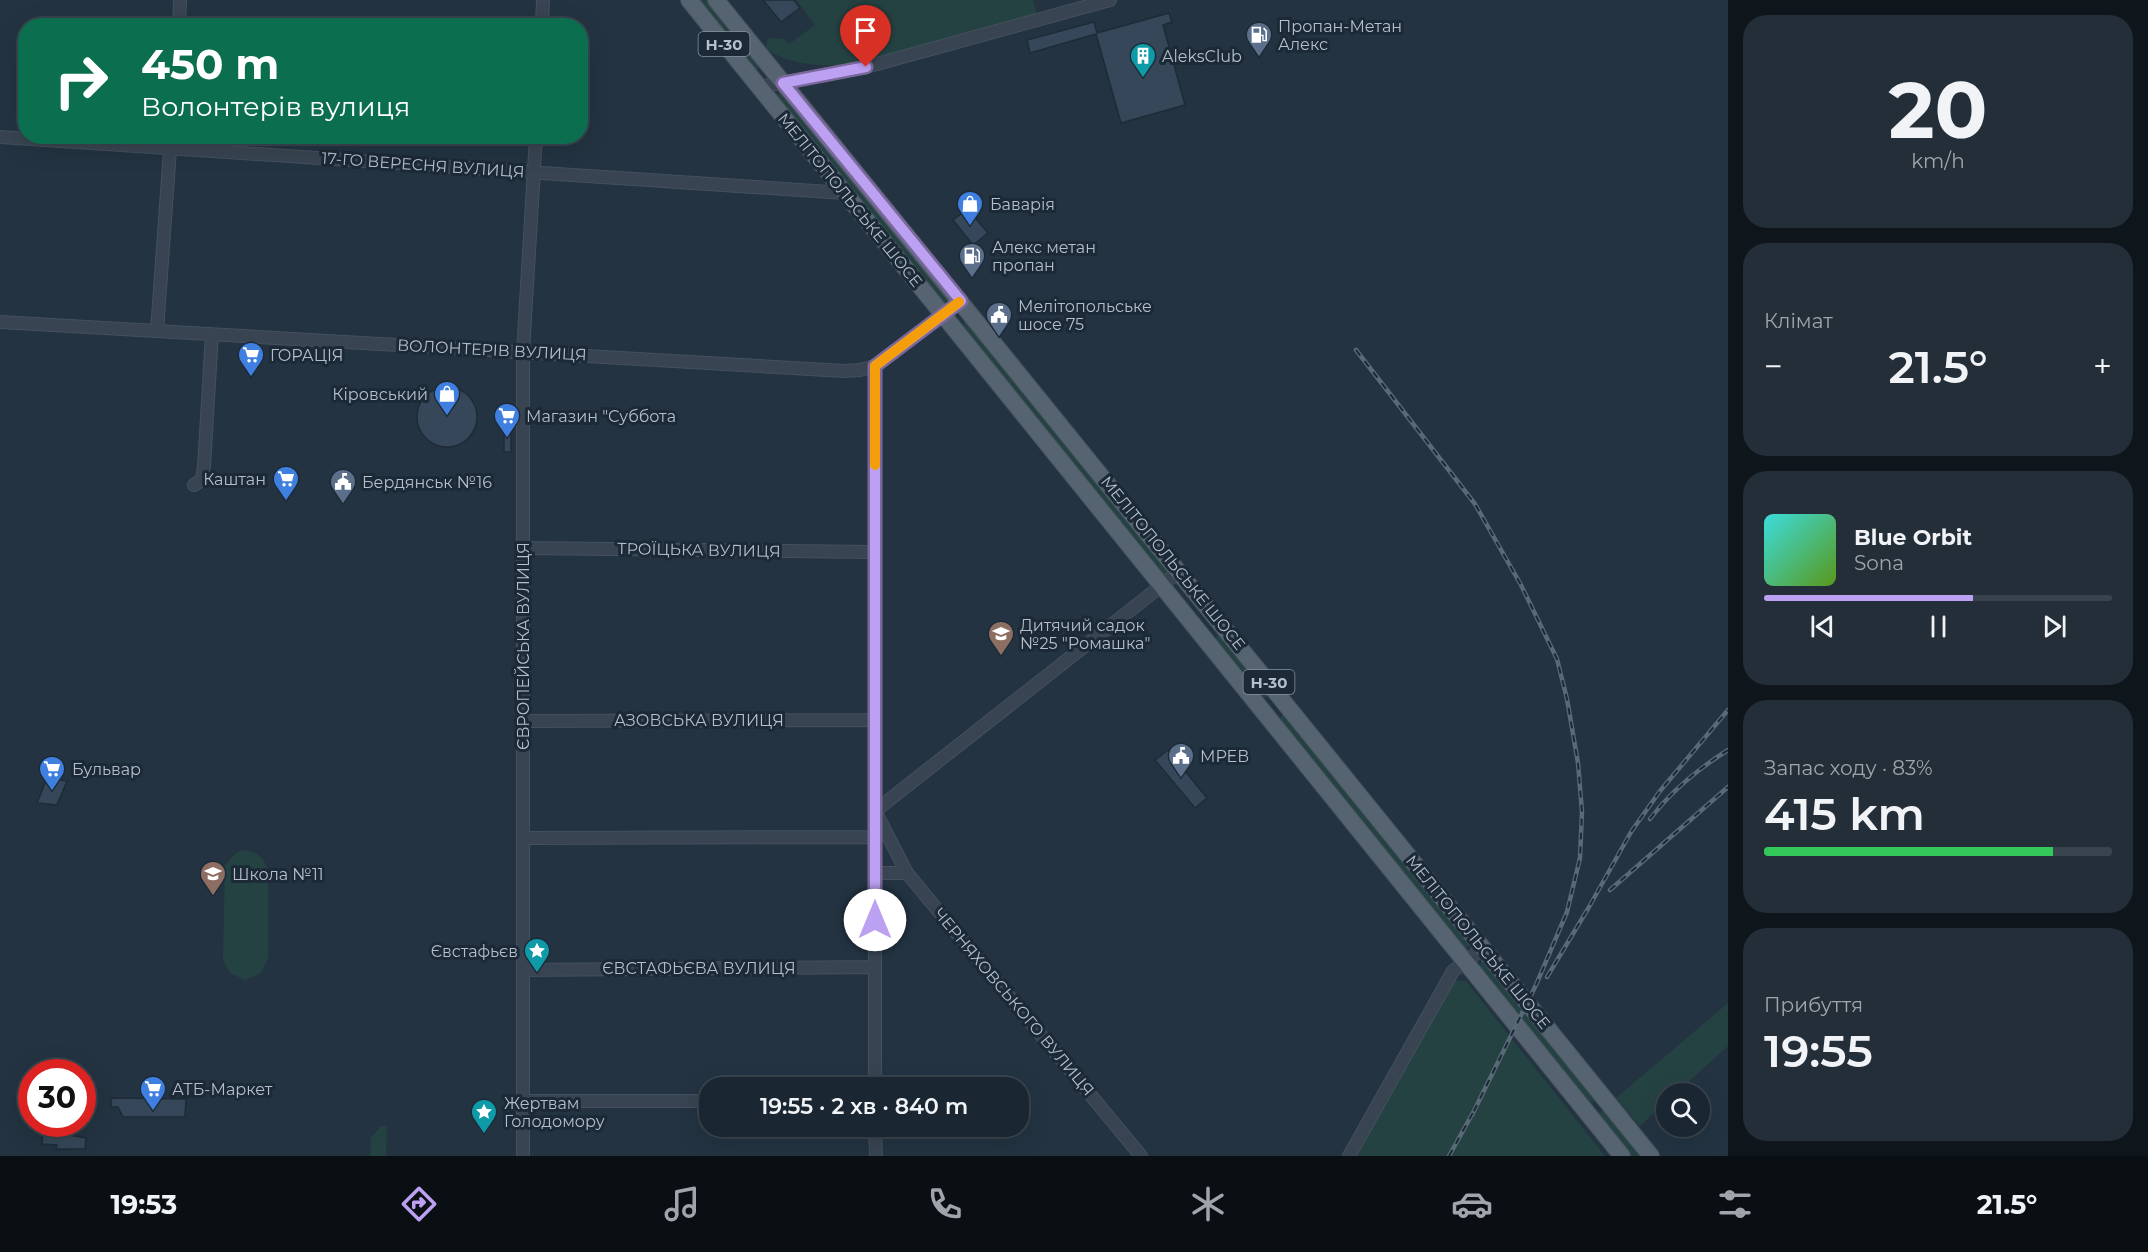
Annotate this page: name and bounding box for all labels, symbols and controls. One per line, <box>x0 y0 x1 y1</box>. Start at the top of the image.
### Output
pin <box>840 5 891 67</box>
icon: arrive <box>849 14 882 47</box>
place label: Пропан-Метан Алекс <box>1278 17 1402 54</box>
fuel station icon: Пропан-Метан Алекс <box>1244 20 1274 58</box>
road number: Н-30 <box>698 32 750 56</box>
text: 450 m <box>141 38 279 90</box>
building icon: AleksClub <box>1128 41 1158 79</box>
icon: right <box>42 42 120 120</box>
place label: AleksClub <box>1162 47 1242 66</box>
text: 20 <box>1889 62 1987 158</box>
text: Волонтерів вулиця <box>141 90 410 123</box>
street label: МЕЛІТОПОЛЬСЬКЕ ШОСЕ <box>774 109 926 291</box>
street label: 17-ГО ВЕРЕСНЯ ВУЛИЦЯ <box>321 148 525 182</box>
text: km/h <box>1911 149 1965 173</box>
shop icon: Баварія <box>955 189 985 227</box>
place label: Баварія <box>990 195 1055 214</box>
place label: Алекс метан пропан <box>992 238 1096 275</box>
fuel station icon: Алекс метан пропан <box>957 241 987 279</box>
place label: Мелітопольське шосе 75 <box>1018 297 1152 334</box>
public building icon: Мелітопольське шосе 75 <box>984 300 1014 338</box>
text: Клімат <box>1764 309 1833 333</box>
street label: ВОЛОНТЕРІВ ВУЛИЦЯ <box>397 336 587 364</box>
text: 21.5° <box>1888 339 1988 394</box>
supermarket icon: ГОРАЦІЯ <box>236 340 266 378</box>
place label: ГОРАЦІЯ <box>270 346 343 365</box>
text: − <box>1764 346 1783 386</box>
text: + <box>2093 346 2112 386</box>
shop icon: Кіровський <box>432 379 462 417</box>
place label: Кіровський <box>332 385 428 404</box>
supermarket icon: Магазин "Суббота <box>492 401 522 439</box>
place label: Магазин "Суббота <box>526 407 676 426</box>
supermarket icon: Каштан <box>271 464 301 502</box>
public building icon: Бердянськ №16 <box>328 467 358 505</box>
place label: Каштан <box>203 470 266 489</box>
street label: МЕЛІТОПОЛЬСЬКЕ ШОСЕ <box>1097 472 1249 654</box>
place label: Бердянськ №16 <box>362 473 492 492</box>
text: Blue Orbit <box>1854 524 1972 551</box>
street label: ТРОЇЦЬКА ВУЛИЦЯ <box>617 538 781 561</box>
street label: ЄВРОПЕЙСЬКА ВУЛИЦЯ <box>514 542 533 750</box>
text: Sona <box>1854 551 1904 575</box>
icon: previous <box>1806 610 1839 643</box>
icon: pause <box>1922 610 1955 643</box>
icon: next <box>2038 610 2071 643</box>
place label: Дитячий садок №25 "Ромашка" <box>1020 616 1150 653</box>
school or university icon: Дитячий садок №25 "Ромашка" <box>986 619 1016 657</box>
road number: Н-30 <box>1244 670 1294 694</box>
street label: АЗОВСЬКА ВУЛИЦЯ <box>614 711 784 730</box>
public building icon: МРЕВ <box>1166 741 1196 779</box>
place label: МРЕВ <box>1200 747 1249 766</box>
supermarket icon: Бульвар <box>37 754 67 792</box>
text: Запас ходу · 83% <box>1764 756 1933 780</box>
place label: Бульвар <box>72 760 141 779</box>
text: 415 km <box>1764 786 1925 841</box>
street label: МЕЛІТОПОЛЬСЬКЕ ШОСЕ <box>1402 851 1554 1033</box>
school or university icon: Школа №11 <box>198 859 228 897</box>
place label: Школа №11 <box>232 865 323 884</box>
position arrow <box>843 888 907 952</box>
street label: ЧЕРНЯХОВСЬКОГО ВУЛИЦЯ <box>930 904 1098 1100</box>
place icon: Євстафьєв <box>522 936 552 974</box>
place label: Євстафьєв <box>431 942 518 961</box>
street label: ЄВСТАФЬЄВА ВУЛИЦЯ <box>602 959 796 978</box>
text: Прибуття <box>1764 993 1863 1017</box>
text: 19:55 <box>1764 1023 1873 1078</box>
speed limit sign: 30 <box>18 1059 96 1137</box>
supermarket icon: АТБ-Маркет <box>138 1074 168 1112</box>
place label: АТБ-Маркет <box>172 1080 273 1099</box>
map controls <box>1656 1083 1710 1137</box>
button: search <box>1656 1083 1710 1137</box>
text: 19:55 · 2 хв · 840 m <box>760 1093 968 1120</box>
place label: Жертвам Голодомору <box>504 1094 605 1131</box>
place icon: Жертвам Голодомору <box>469 1097 499 1135</box>
icon: directions <box>398 1183 440 1225</box>
icon: music <box>661 1183 703 1225</box>
icon: phone <box>924 1183 966 1225</box>
icon: climate <box>1187 1183 1229 1225</box>
icon: car <box>1451 1183 1493 1225</box>
icon: filters <box>1714 1183 1756 1225</box>
text: 19:53 <box>111 1188 177 1221</box>
text: 21.5° <box>1977 1188 2037 1221</box>

